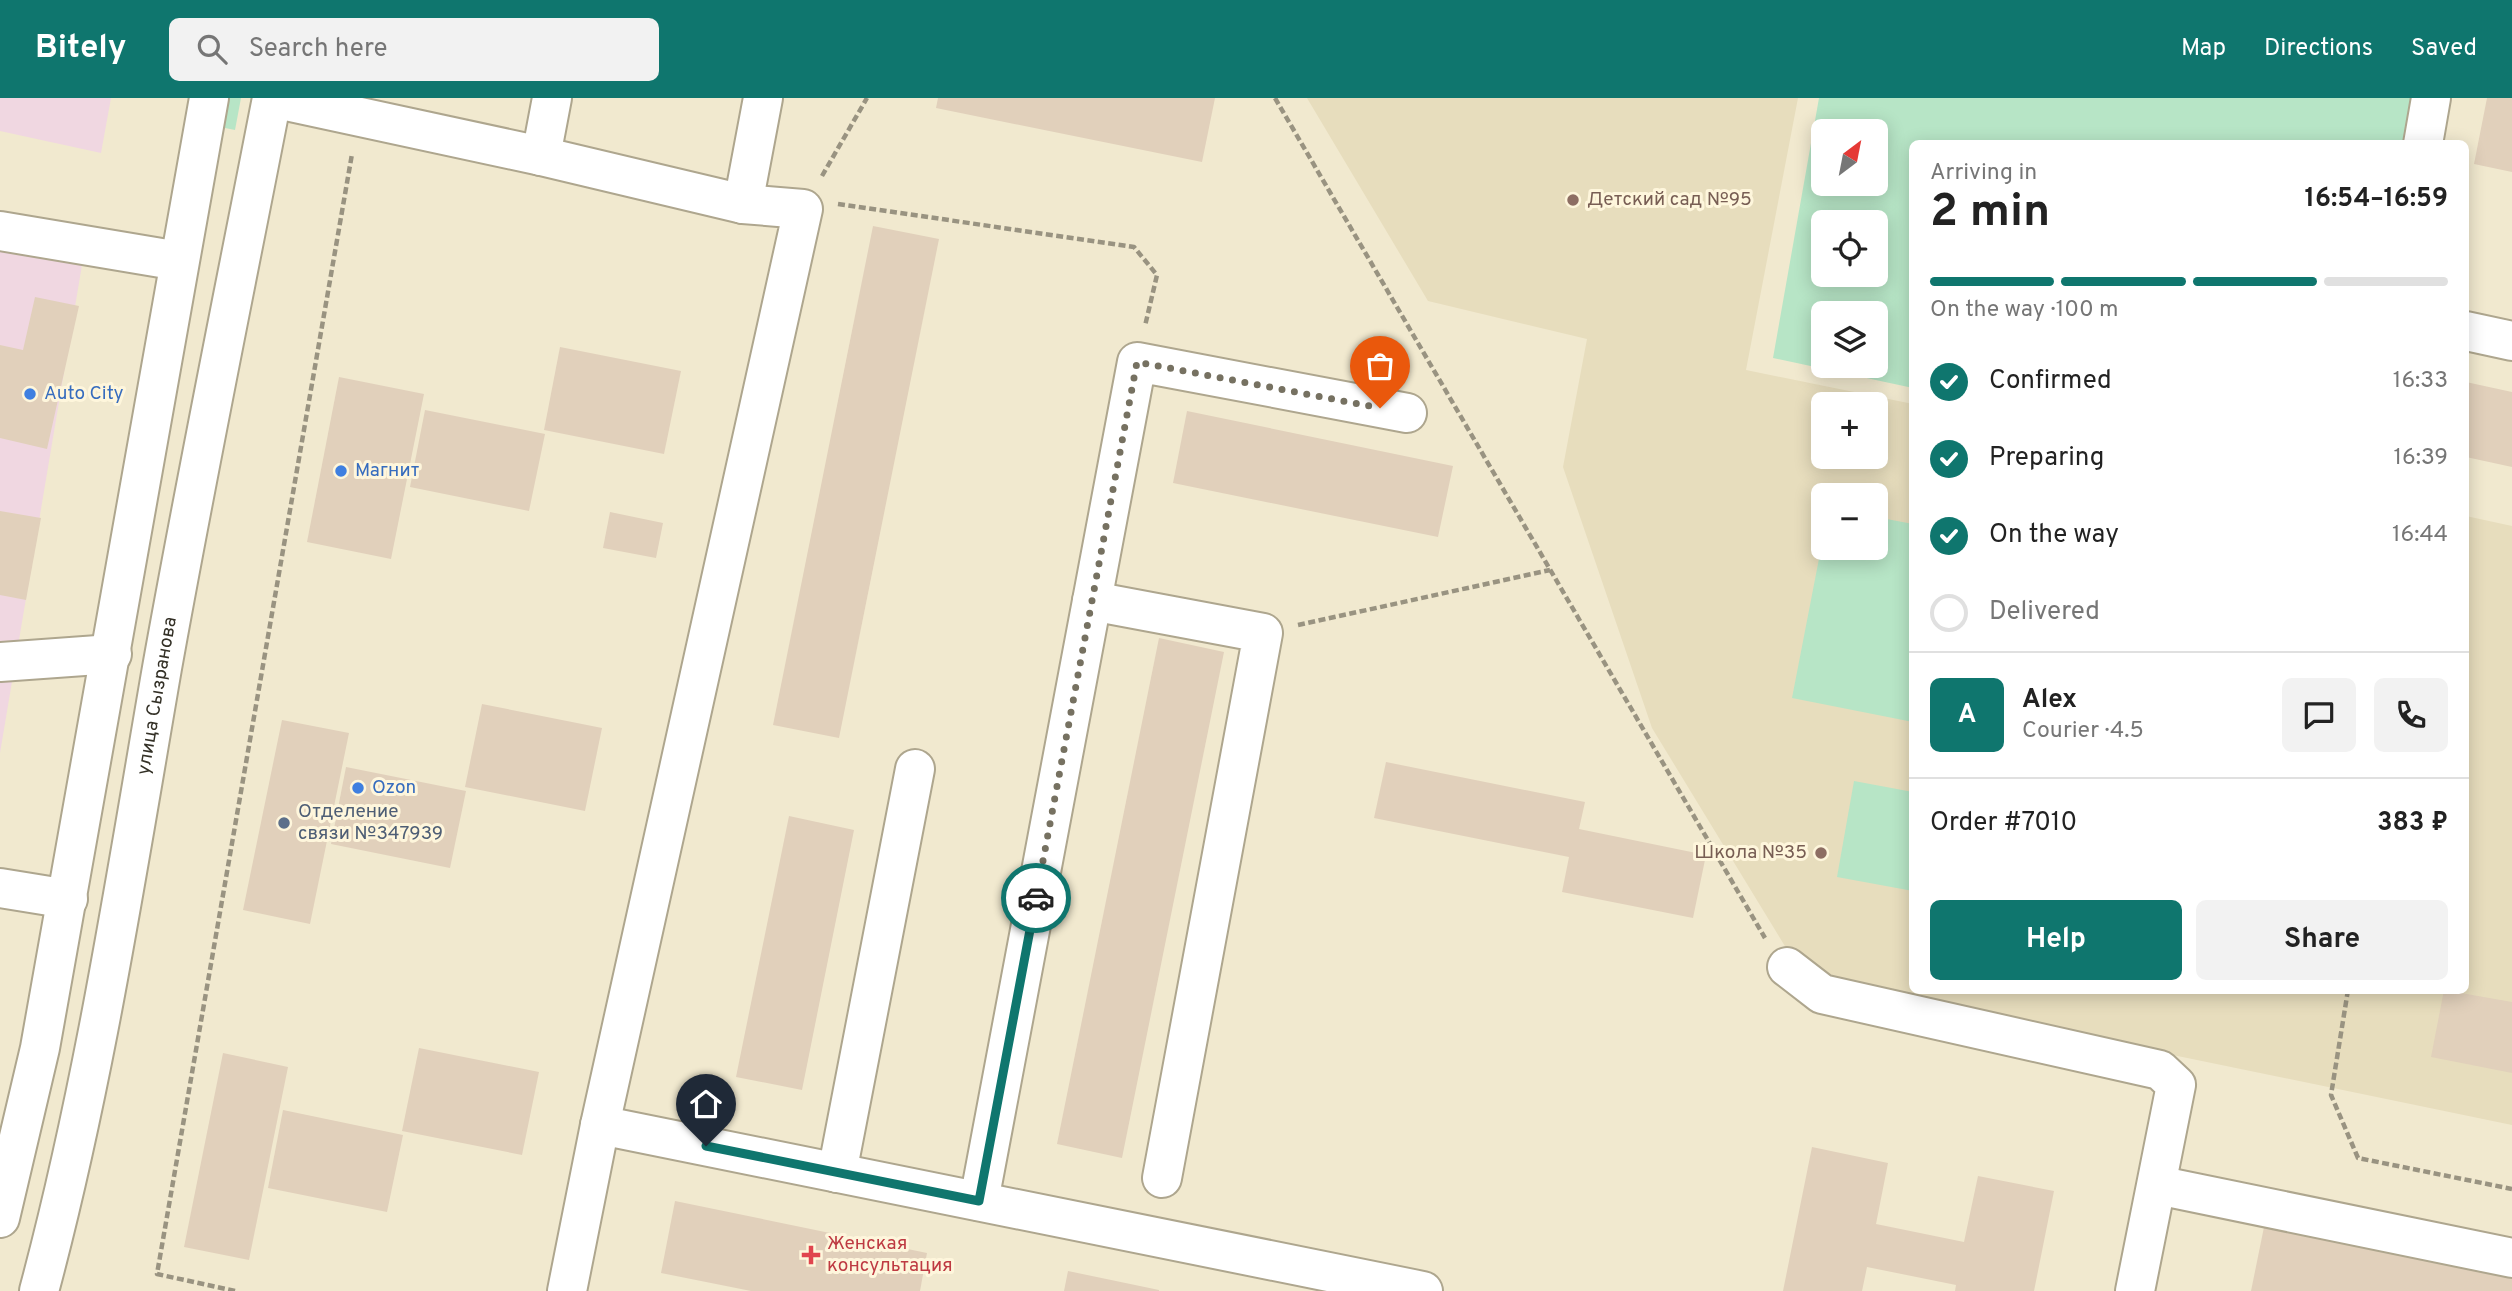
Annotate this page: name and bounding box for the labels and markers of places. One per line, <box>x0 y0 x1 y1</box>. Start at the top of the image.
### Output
place label: Детский сад №95 <box>1587 188 1752 212</box>
marker: Детский сад №95 <box>1565 192 1581 208</box>
pin <box>1350 336 1410 408</box>
place label: Auto City <box>44 382 124 406</box>
marker: Auto City <box>22 386 38 402</box>
place label: Магнит <box>355 459 420 483</box>
marker: Магнит <box>333 463 349 479</box>
place label: Ozon <box>372 776 416 800</box>
marker: Ozon <box>350 780 366 796</box>
place label: Отделение связи №347939 <box>298 800 443 846</box>
marker: Отделение связи №347939 <box>276 815 292 831</box>
place label: Школа №35 <box>1694 841 1807 865</box>
marker: Школа №35 <box>1813 845 1829 861</box>
pin <box>676 1074 736 1146</box>
place label: Женская консультация <box>827 1232 953 1278</box>
marker: Женская консультация <box>801 1245 821 1265</box>

